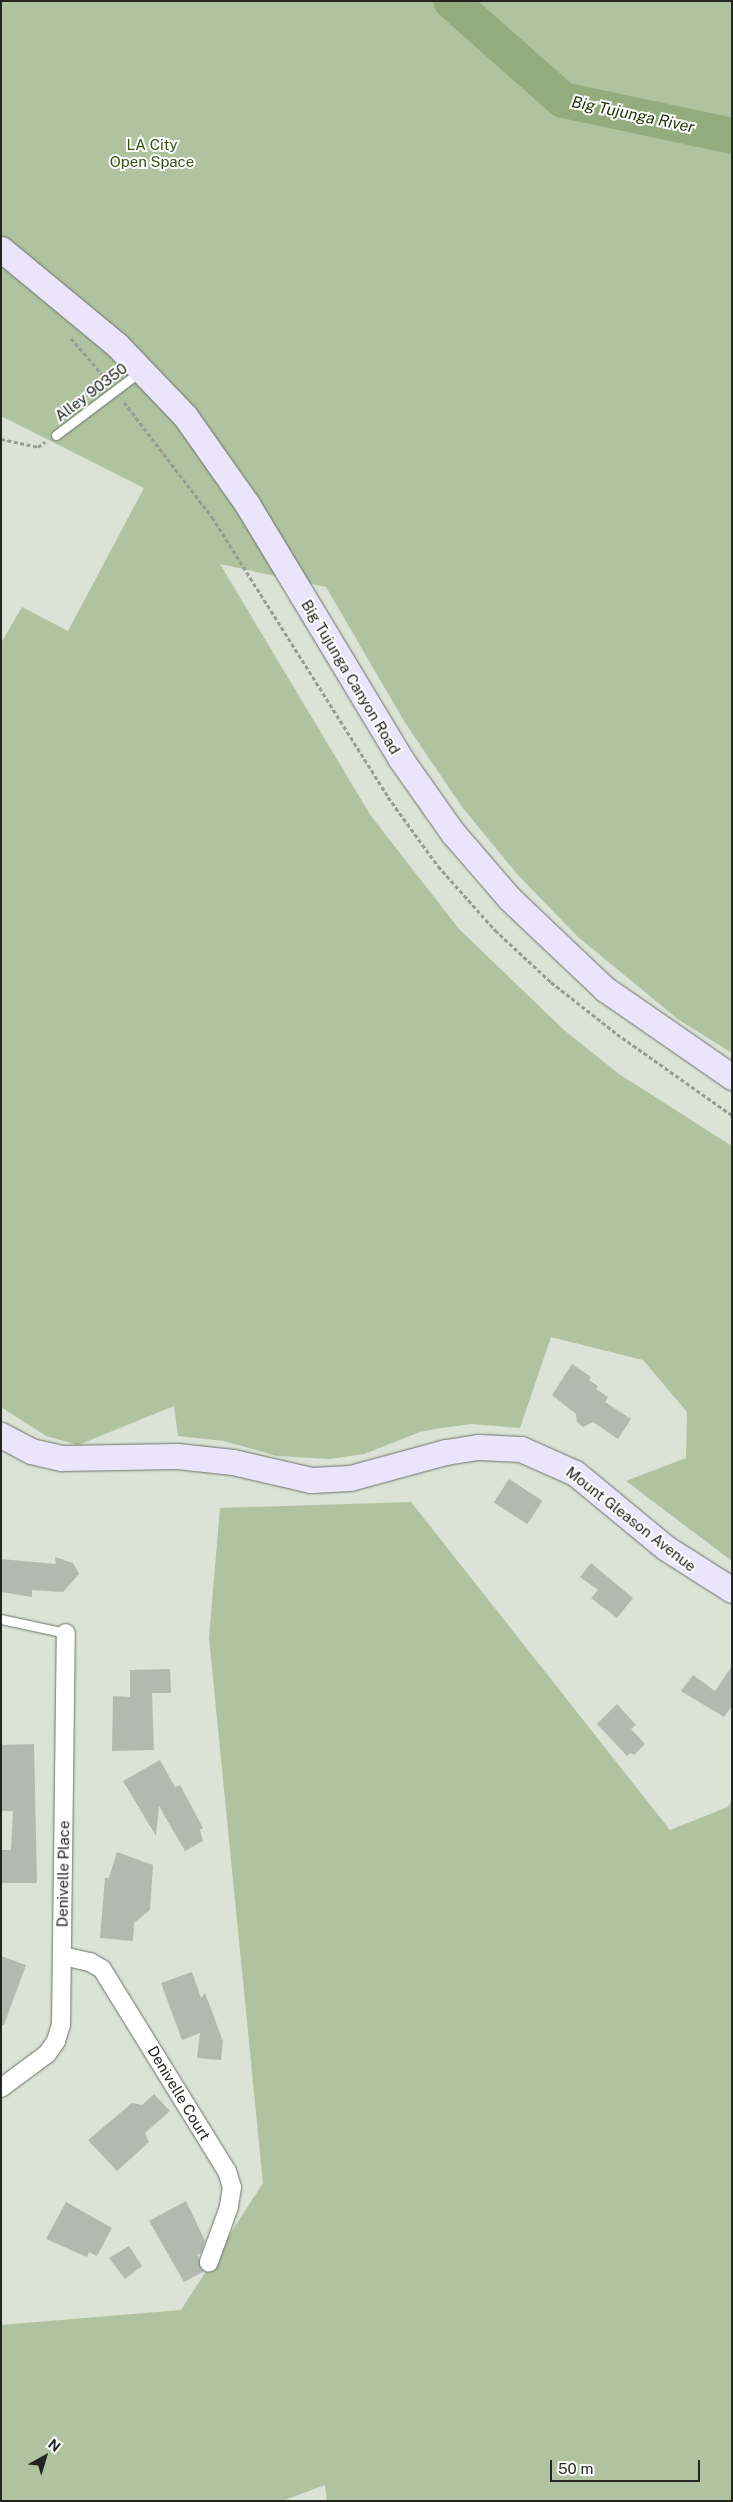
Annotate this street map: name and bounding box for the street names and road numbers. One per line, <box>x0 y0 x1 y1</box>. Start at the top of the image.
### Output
street label: Alley 90350 <box>51 359 131 425</box>
street label: Big Tujunga Canyon Road <box>298 596 404 758</box>
street label: Mount Gleason Avenue <box>562 1463 700 1575</box>
street label: Denivelle Place <box>53 1820 73 1928</box>
street label: Denivelle Court <box>144 2043 214 2143</box>

